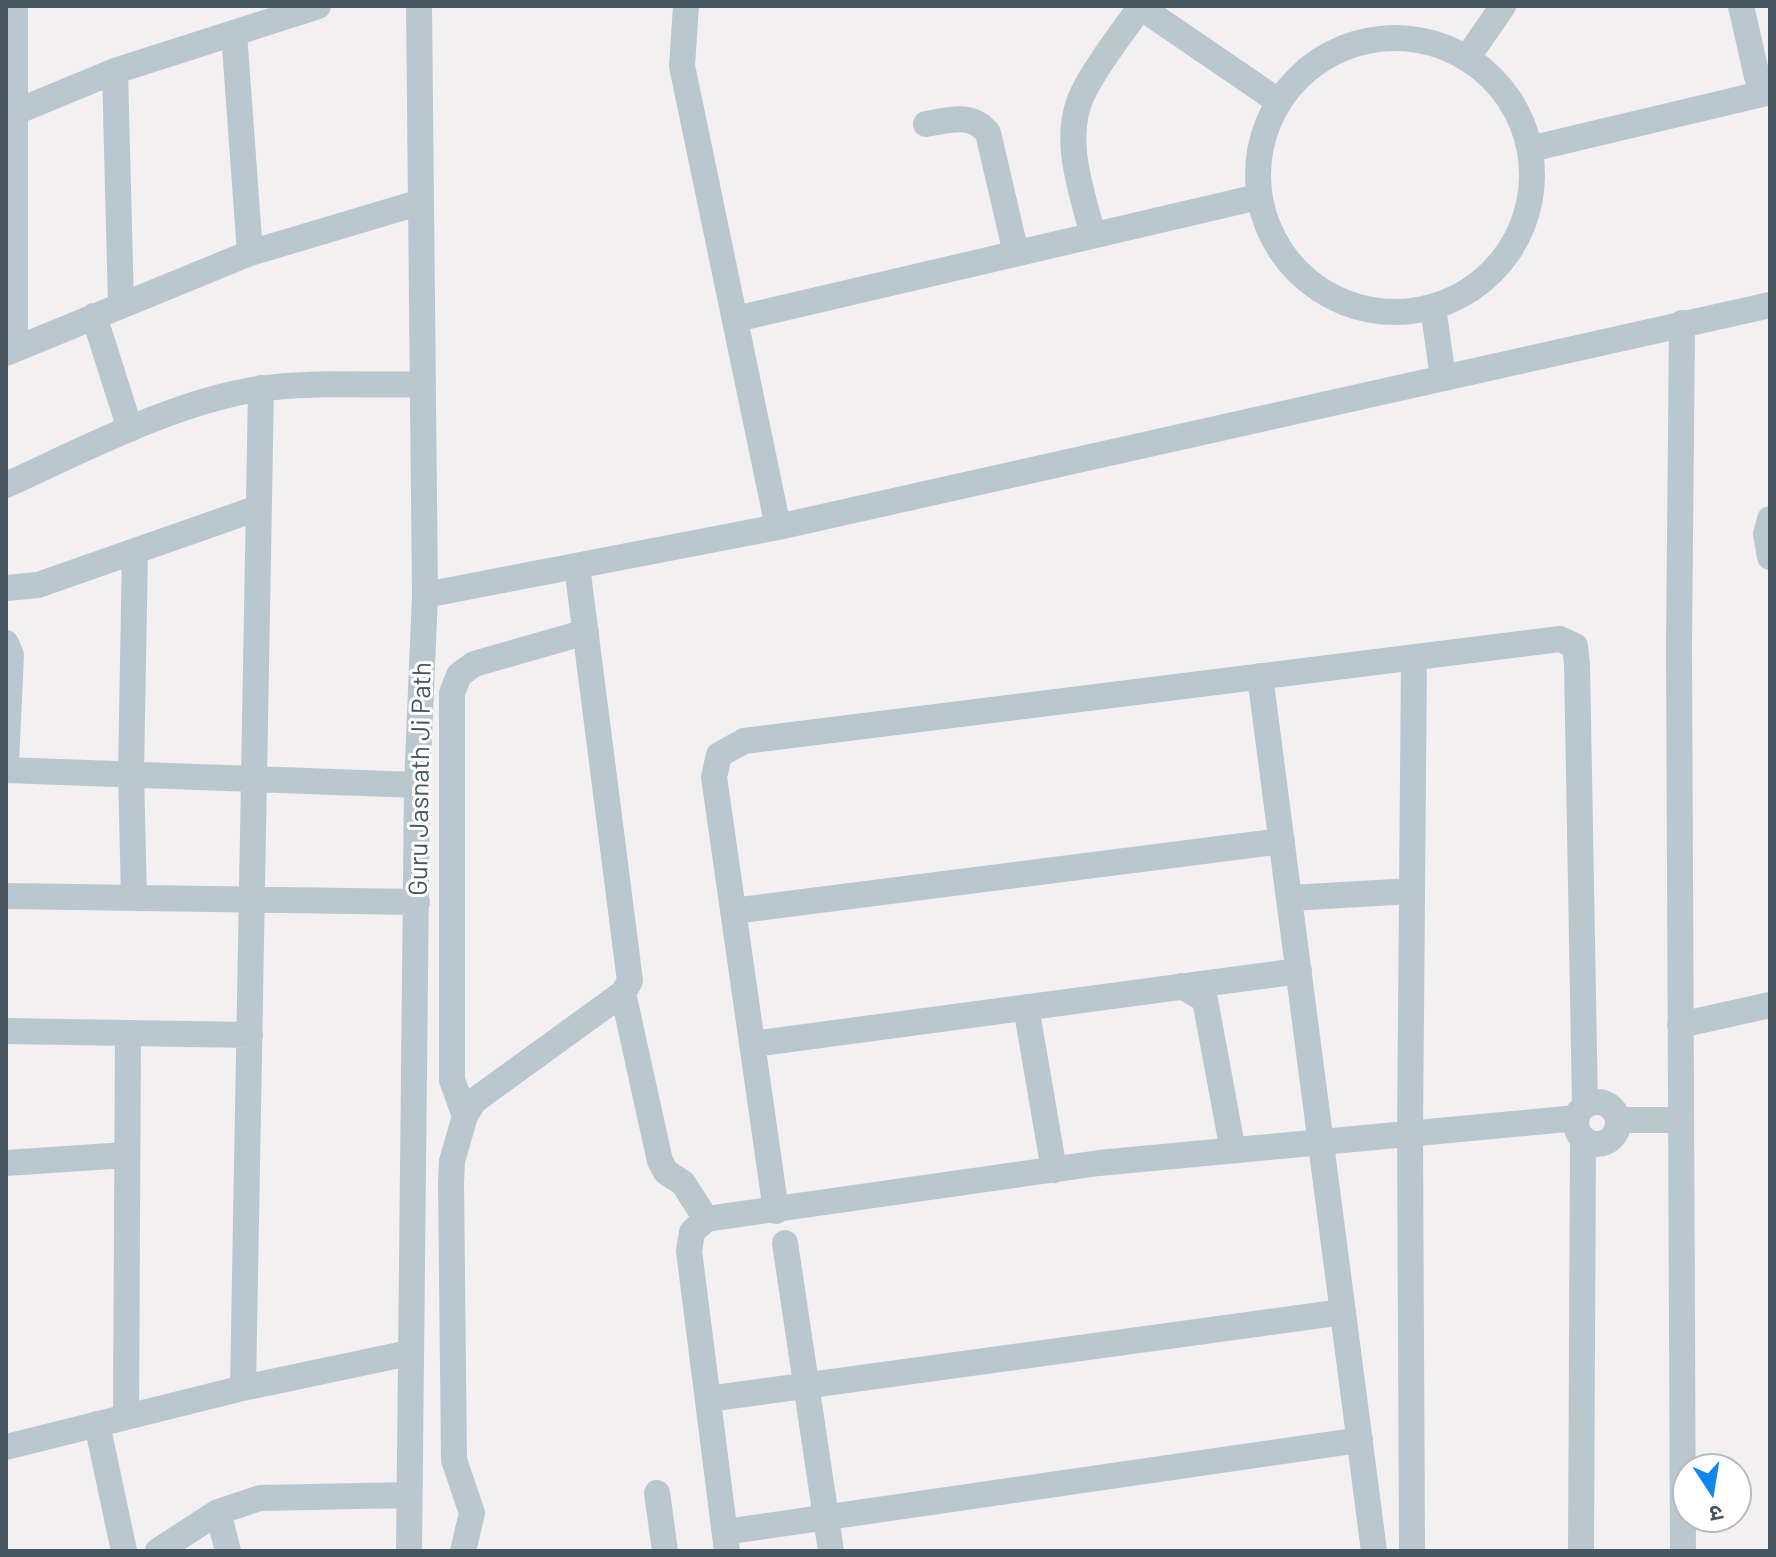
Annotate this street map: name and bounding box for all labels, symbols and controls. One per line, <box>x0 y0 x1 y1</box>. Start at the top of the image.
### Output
street label: Guru Jasnath Ji Path <box>402 662 438 896</box>
north arrow <box>1672 1453 1752 1533</box>
text: उ <box>1708 1500 1726 1529</box>

